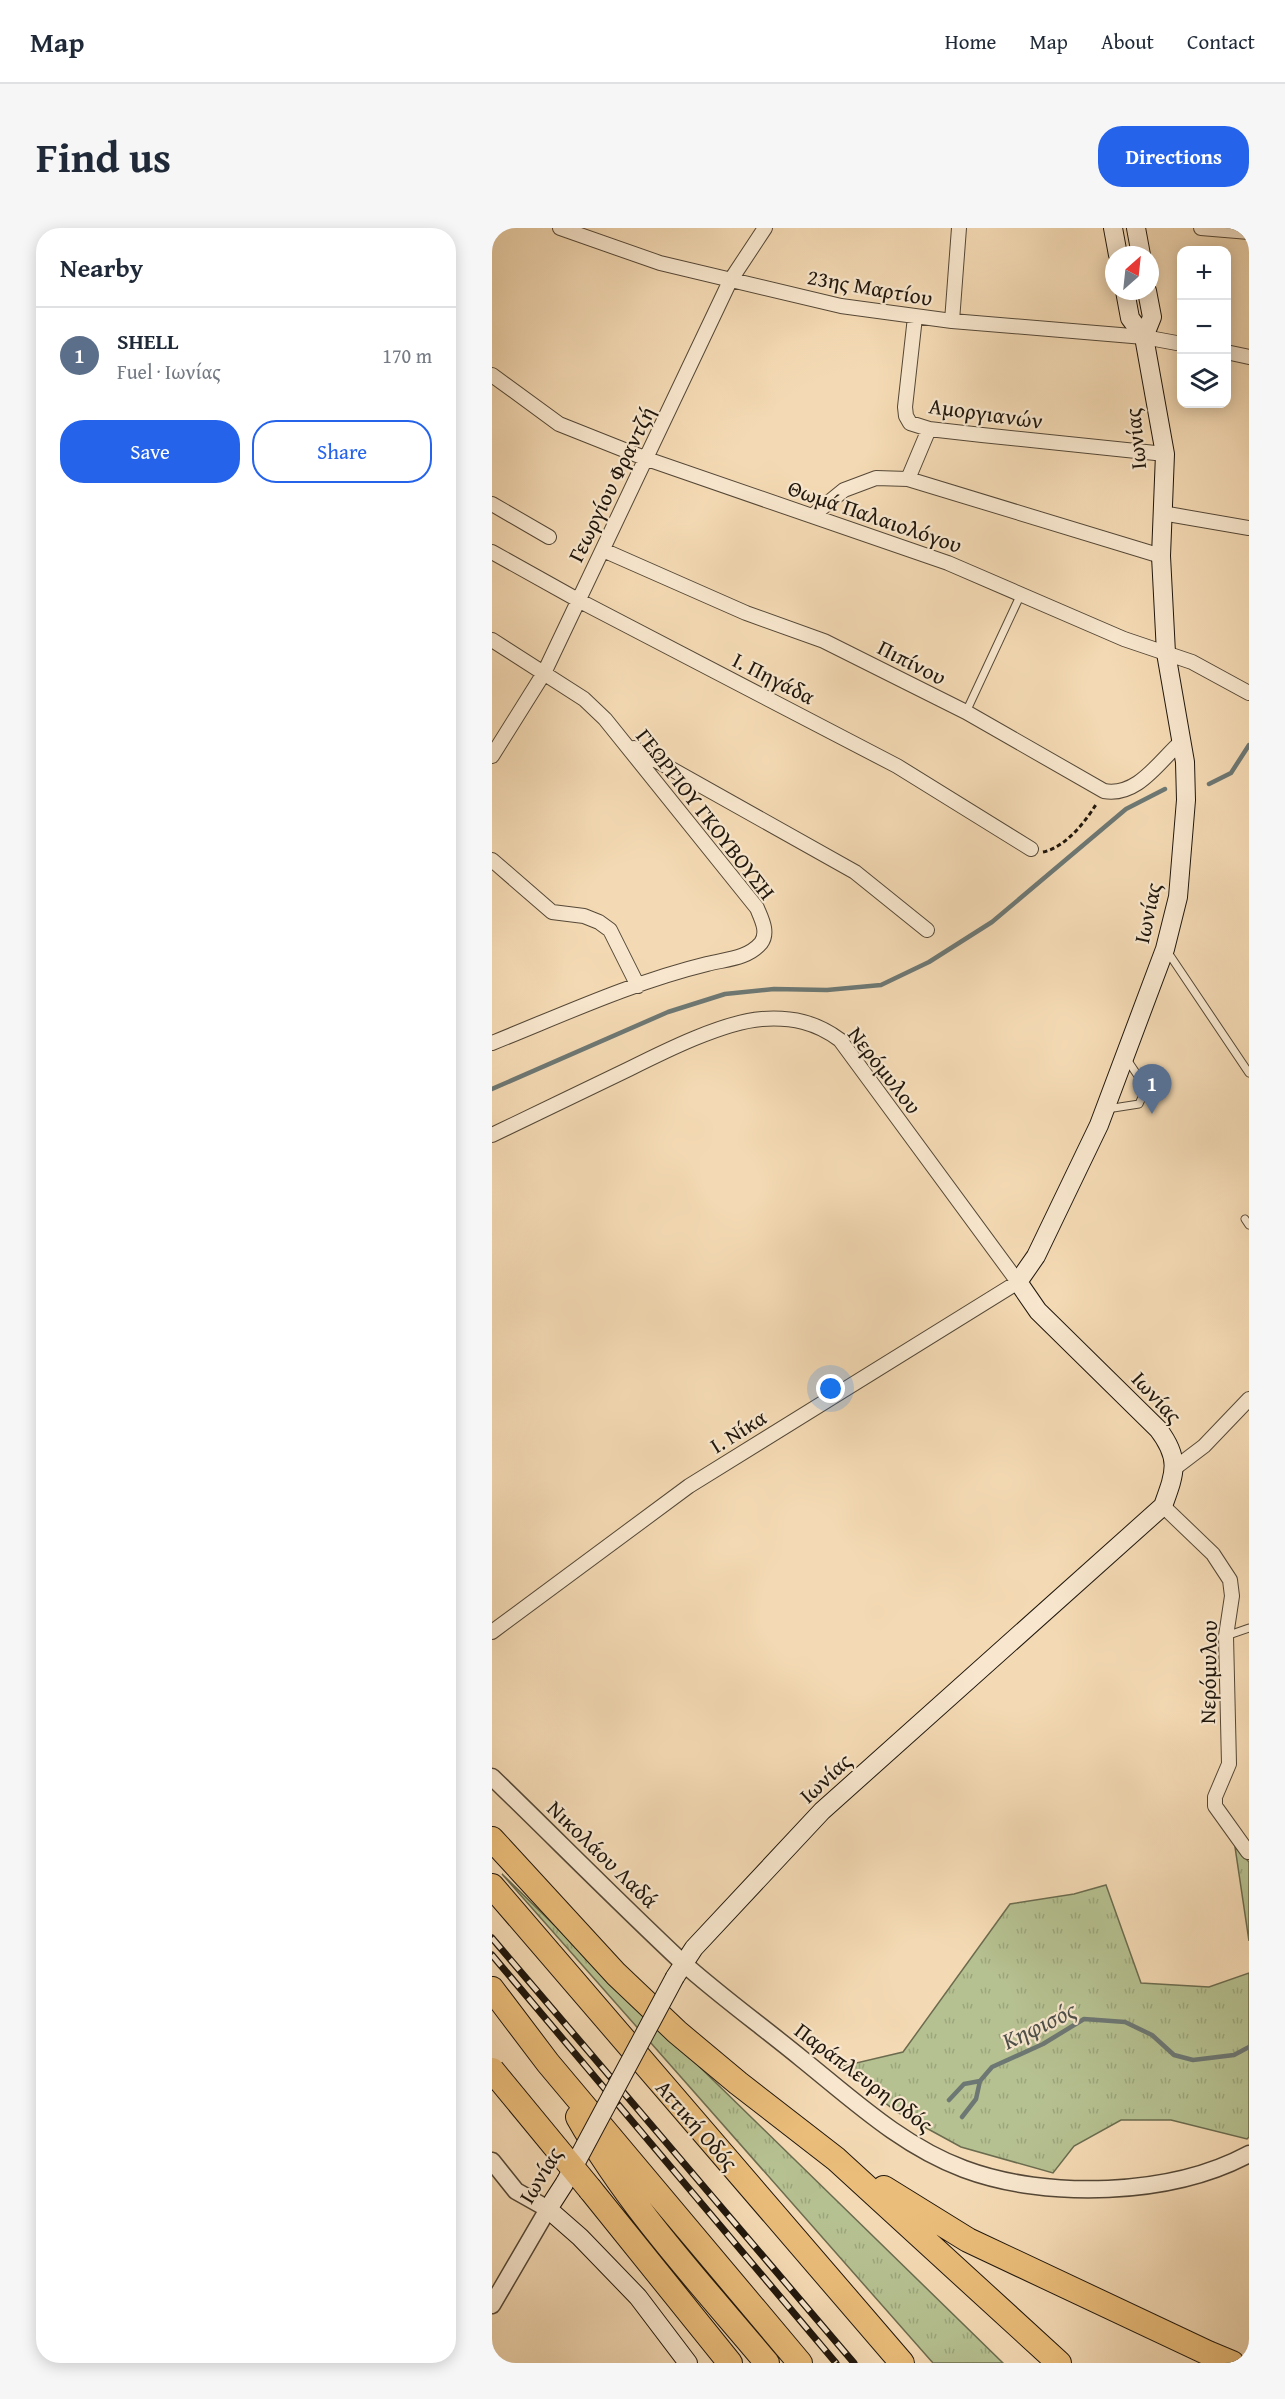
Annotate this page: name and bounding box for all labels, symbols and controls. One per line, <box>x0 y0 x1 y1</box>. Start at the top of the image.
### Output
text: Map <box>30 21 84 62</box>
text: Home <box>945 26 996 57</box>
text: Map <box>1029 26 1068 57</box>
text: About <box>1101 26 1154 57</box>
text: Contact <box>1187 26 1255 57</box>
text: Find us <box>36 126 171 187</box>
button: Directions <box>1098 126 1249 187</box>
north arrow <box>1105 246 1159 300</box>
map controls <box>1177 246 1231 408</box>
button: + <box>1177 246 1231 300</box>
text: Nearby <box>60 248 143 287</box>
street label: 23ης Μαρτίου <box>805 260 935 314</box>
button: − <box>1177 300 1231 354</box>
text: SHELL <box>117 325 178 357</box>
text: 1 <box>74 341 85 370</box>
text: 170 m <box>382 341 432 370</box>
button: layers <box>1177 354 1231 408</box>
text: Fuel · Ιωνίας <box>117 357 221 386</box>
street label: Αμοργιανών <box>927 389 1045 437</box>
street label: Γεωργίου Φραντζή <box>559 401 663 567</box>
street label: Ιωνίας <box>1116 406 1154 471</box>
button: Save <box>60 420 240 483</box>
button: Share <box>252 420 432 483</box>
street label: Θωμά Παλαιολόγου <box>784 471 966 561</box>
street label: Πιπίνου <box>872 631 952 693</box>
street label: Ι. Πηγάδα <box>727 644 821 712</box>
street label: ΓΕΩΡΓΙΟΥ ΓΚΟΥΒΟΥΣΗ <box>629 721 783 907</box>
street label: Ιωνίας <box>1125 879 1169 946</box>
street label: Νερόμυλου <box>841 1019 929 1121</box>
pin: 1 <box>1132 1064 1172 1114</box>
street label: Ιωνίας <box>1124 1364 1190 1431</box>
your location <box>816 1374 845 1403</box>
street label: Ι. Νίκα <box>703 1401 773 1461</box>
street label: Νερόμυλου <box>1191 1620 1225 1724</box>
street label: Ιωνίας <box>792 1745 859 1811</box>
street label: Νικολάου Λαδά <box>540 1793 666 1915</box>
water label: Κηφισός <box>995 1992 1082 2058</box>
street label: Παράπλευρη Οδός <box>788 2014 940 2140</box>
street label: Αττική Οδός <box>648 2072 746 2178</box>
street label: Ιωνίας <box>510 2140 570 2210</box>

